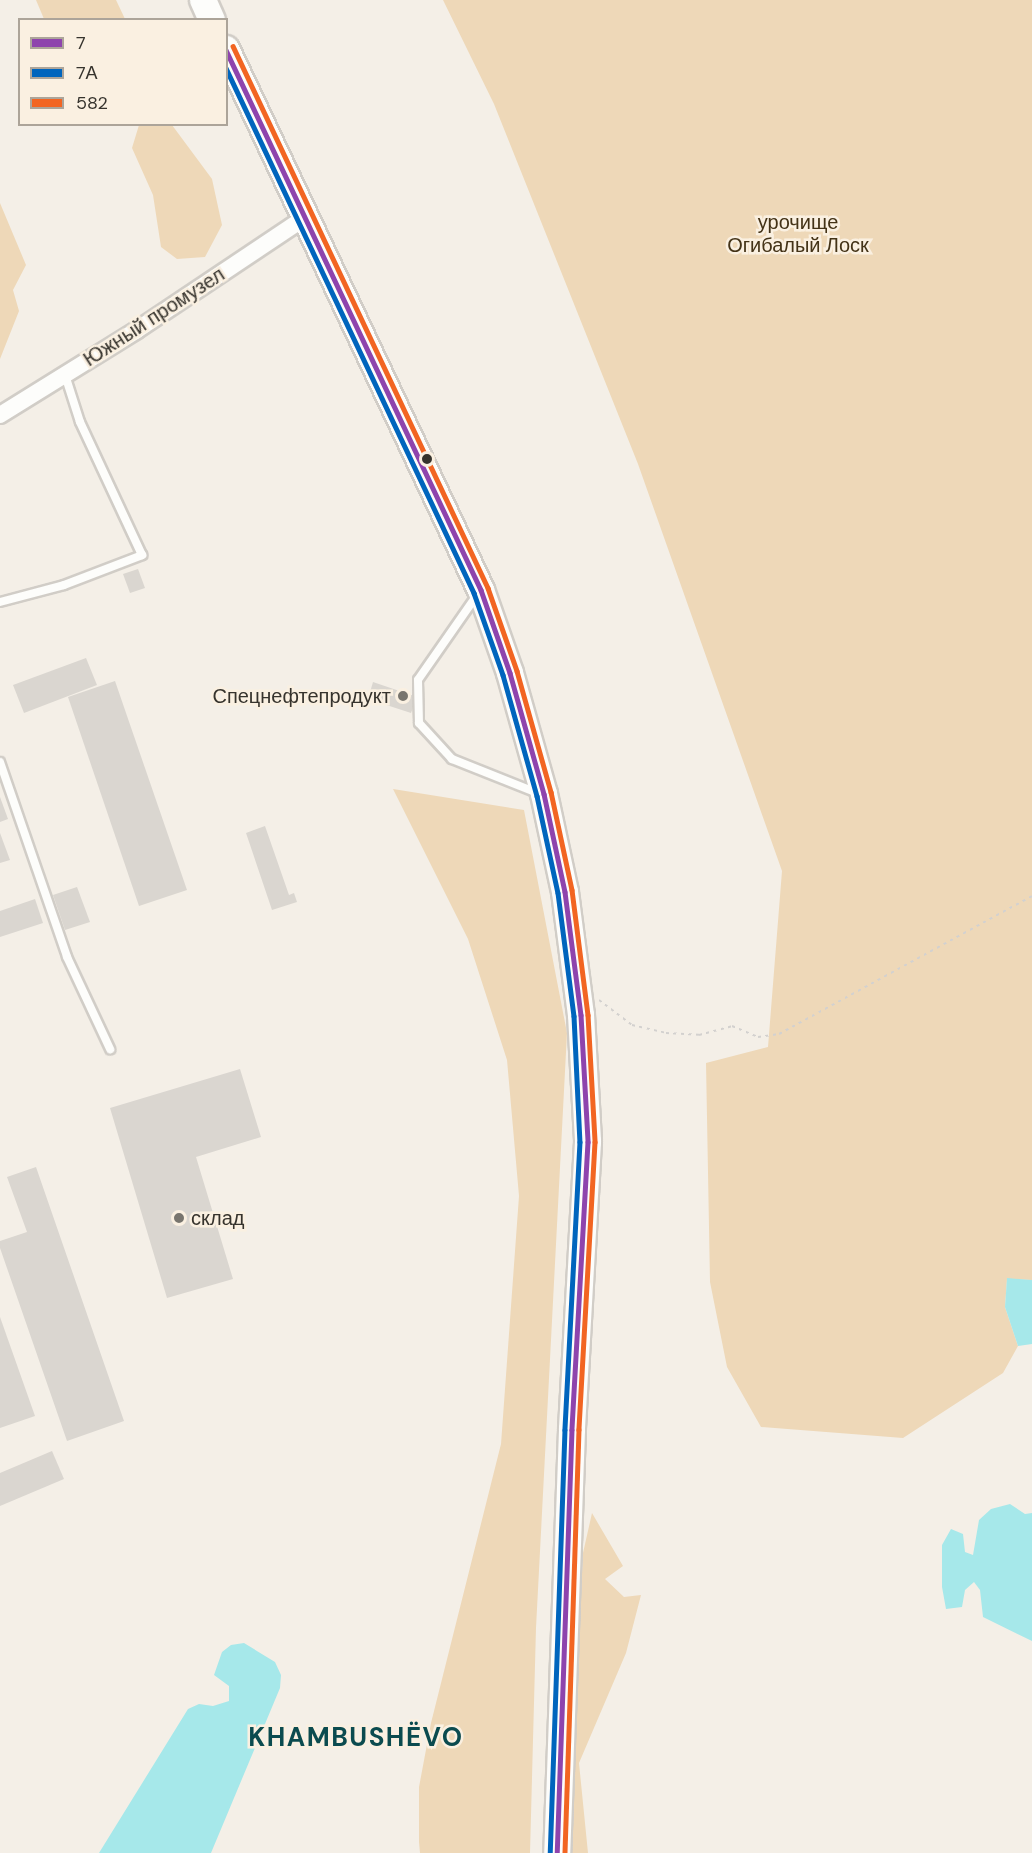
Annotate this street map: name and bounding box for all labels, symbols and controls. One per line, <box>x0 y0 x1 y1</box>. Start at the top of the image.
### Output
legend <box>18 18 228 126</box>
text: 7 <box>76 31 86 55</box>
text: 7А <box>76 61 98 85</box>
text: 582 <box>76 91 108 115</box>
park label: урочище Огибалый Лоск <box>727 211 869 258</box>
street label: Южный промузел <box>79 262 229 372</box>
unlabelled marker <box>421 453 433 465</box>
place label: Спецнефтепродукт <box>212 684 391 708</box>
marker: Спецнефтепродукт <box>396 689 410 703</box>
place label: склад <box>191 1206 244 1230</box>
marker: склад <box>172 1211 186 1225</box>
district label: KHAMBUSHËVO <box>248 1722 464 1754</box>

